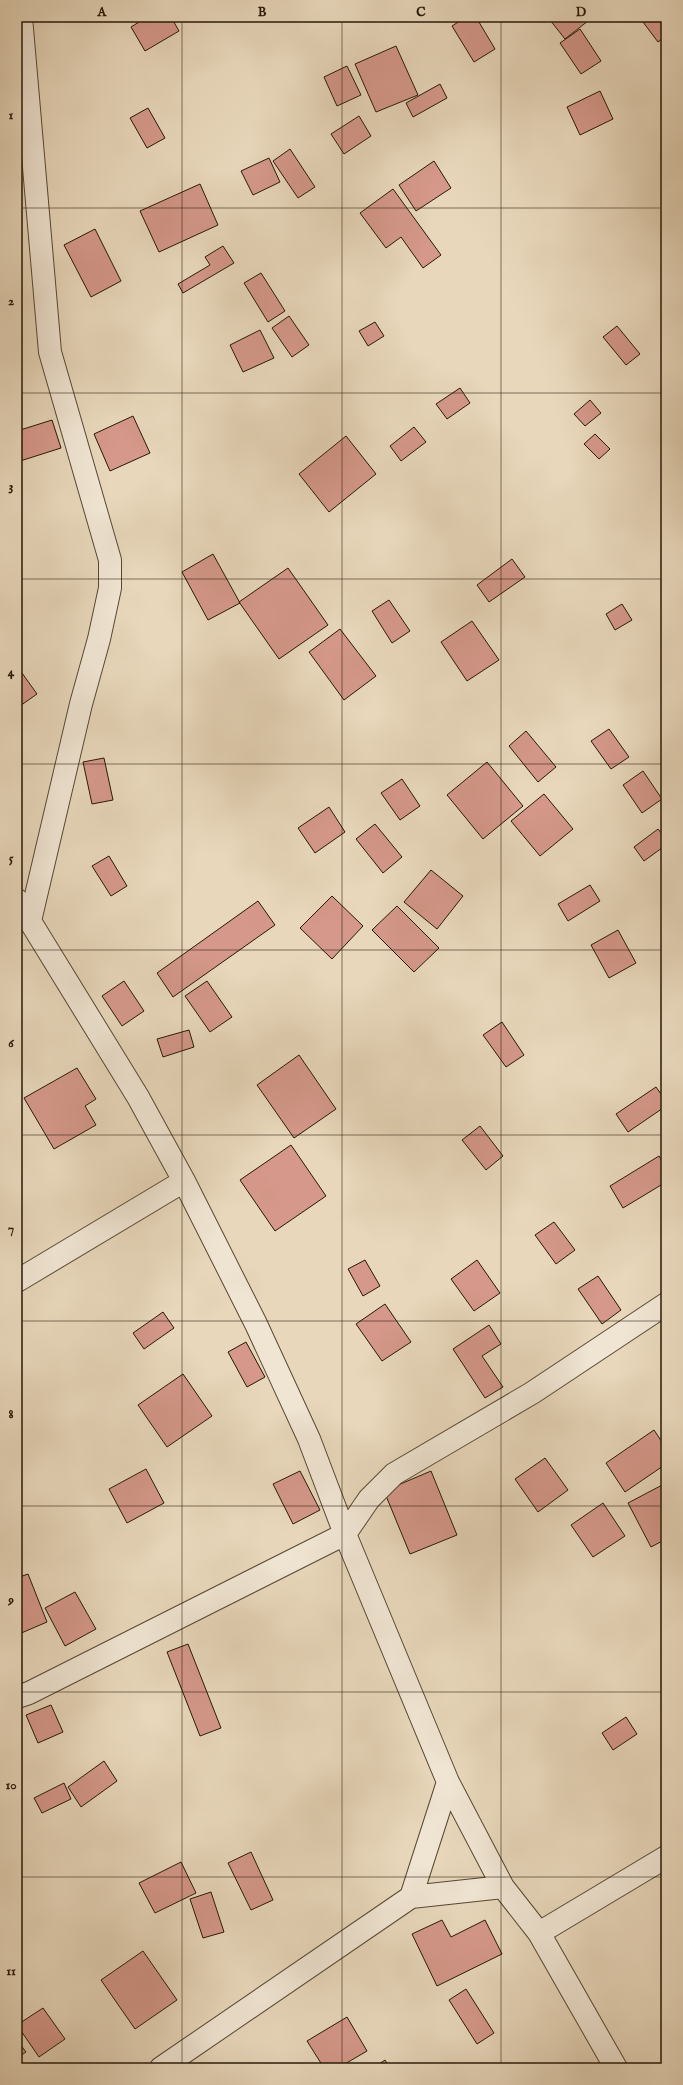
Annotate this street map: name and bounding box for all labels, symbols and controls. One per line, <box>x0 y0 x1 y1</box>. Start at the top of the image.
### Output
text: A <box>97 4 108 21</box>
text: B <box>258 4 267 21</box>
text: C <box>416 4 426 21</box>
text: D <box>576 4 587 21</box>
text: 1 <box>9 107 14 124</box>
text: 2 <box>8 293 14 310</box>
text: 3 <box>9 478 14 495</box>
text: 4 <box>8 664 15 681</box>
text: 5 <box>9 850 14 867</box>
text: 6 <box>8 1035 14 1052</box>
text: 7 <box>8 1221 14 1238</box>
text: 8 <box>8 1406 14 1423</box>
text: 9 <box>7 1592 14 1609</box>
text: 10 <box>5 1777 17 1794</box>
text: 11 <box>6 1963 16 1980</box>

